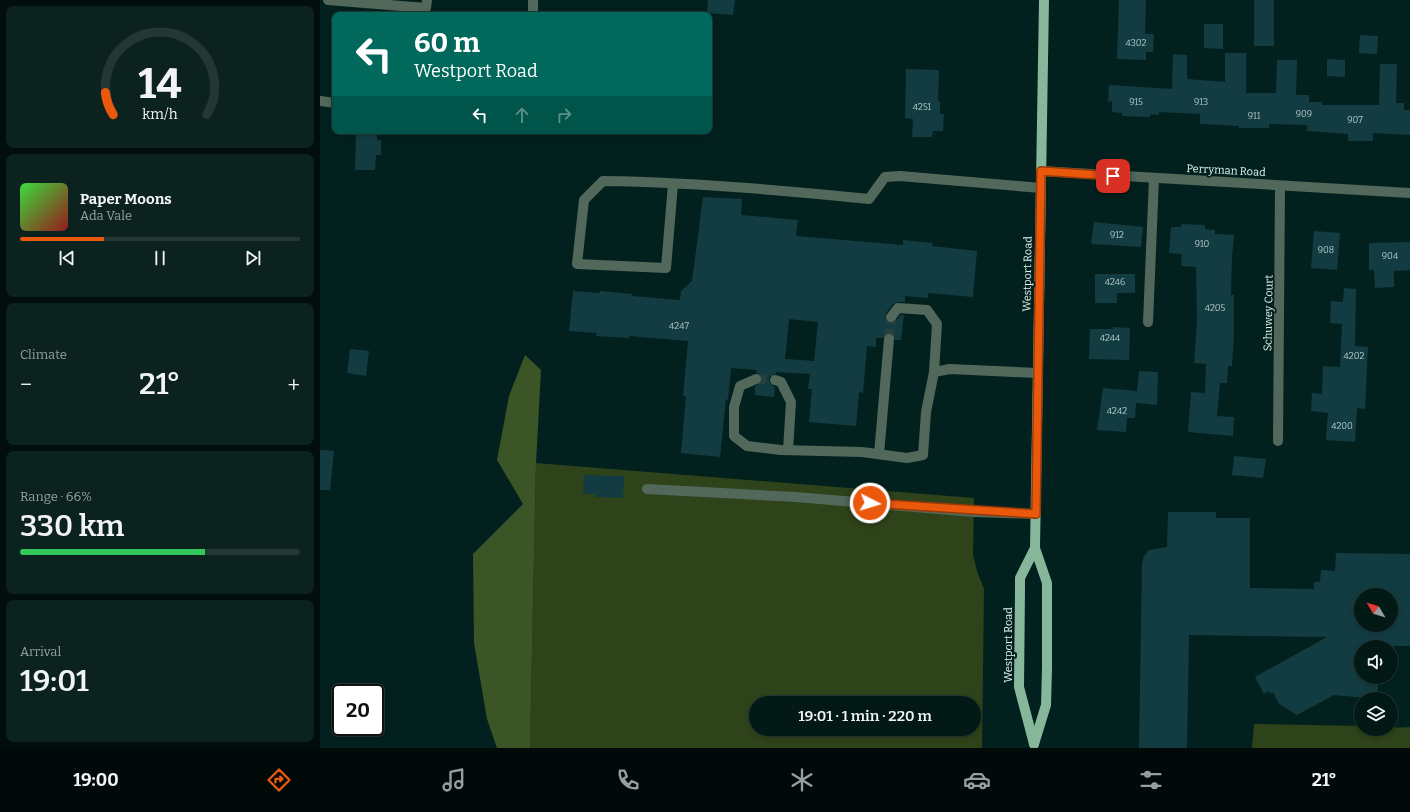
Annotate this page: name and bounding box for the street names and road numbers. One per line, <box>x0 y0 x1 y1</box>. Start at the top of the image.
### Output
street label: Perryman Road <box>1186 162 1266 179</box>
street label: Westport Road <box>1020 236 1035 312</box>
street label: Schuwey Court <box>1261 275 1276 351</box>
street label: Westport Road <box>1002 607 1015 683</box>

